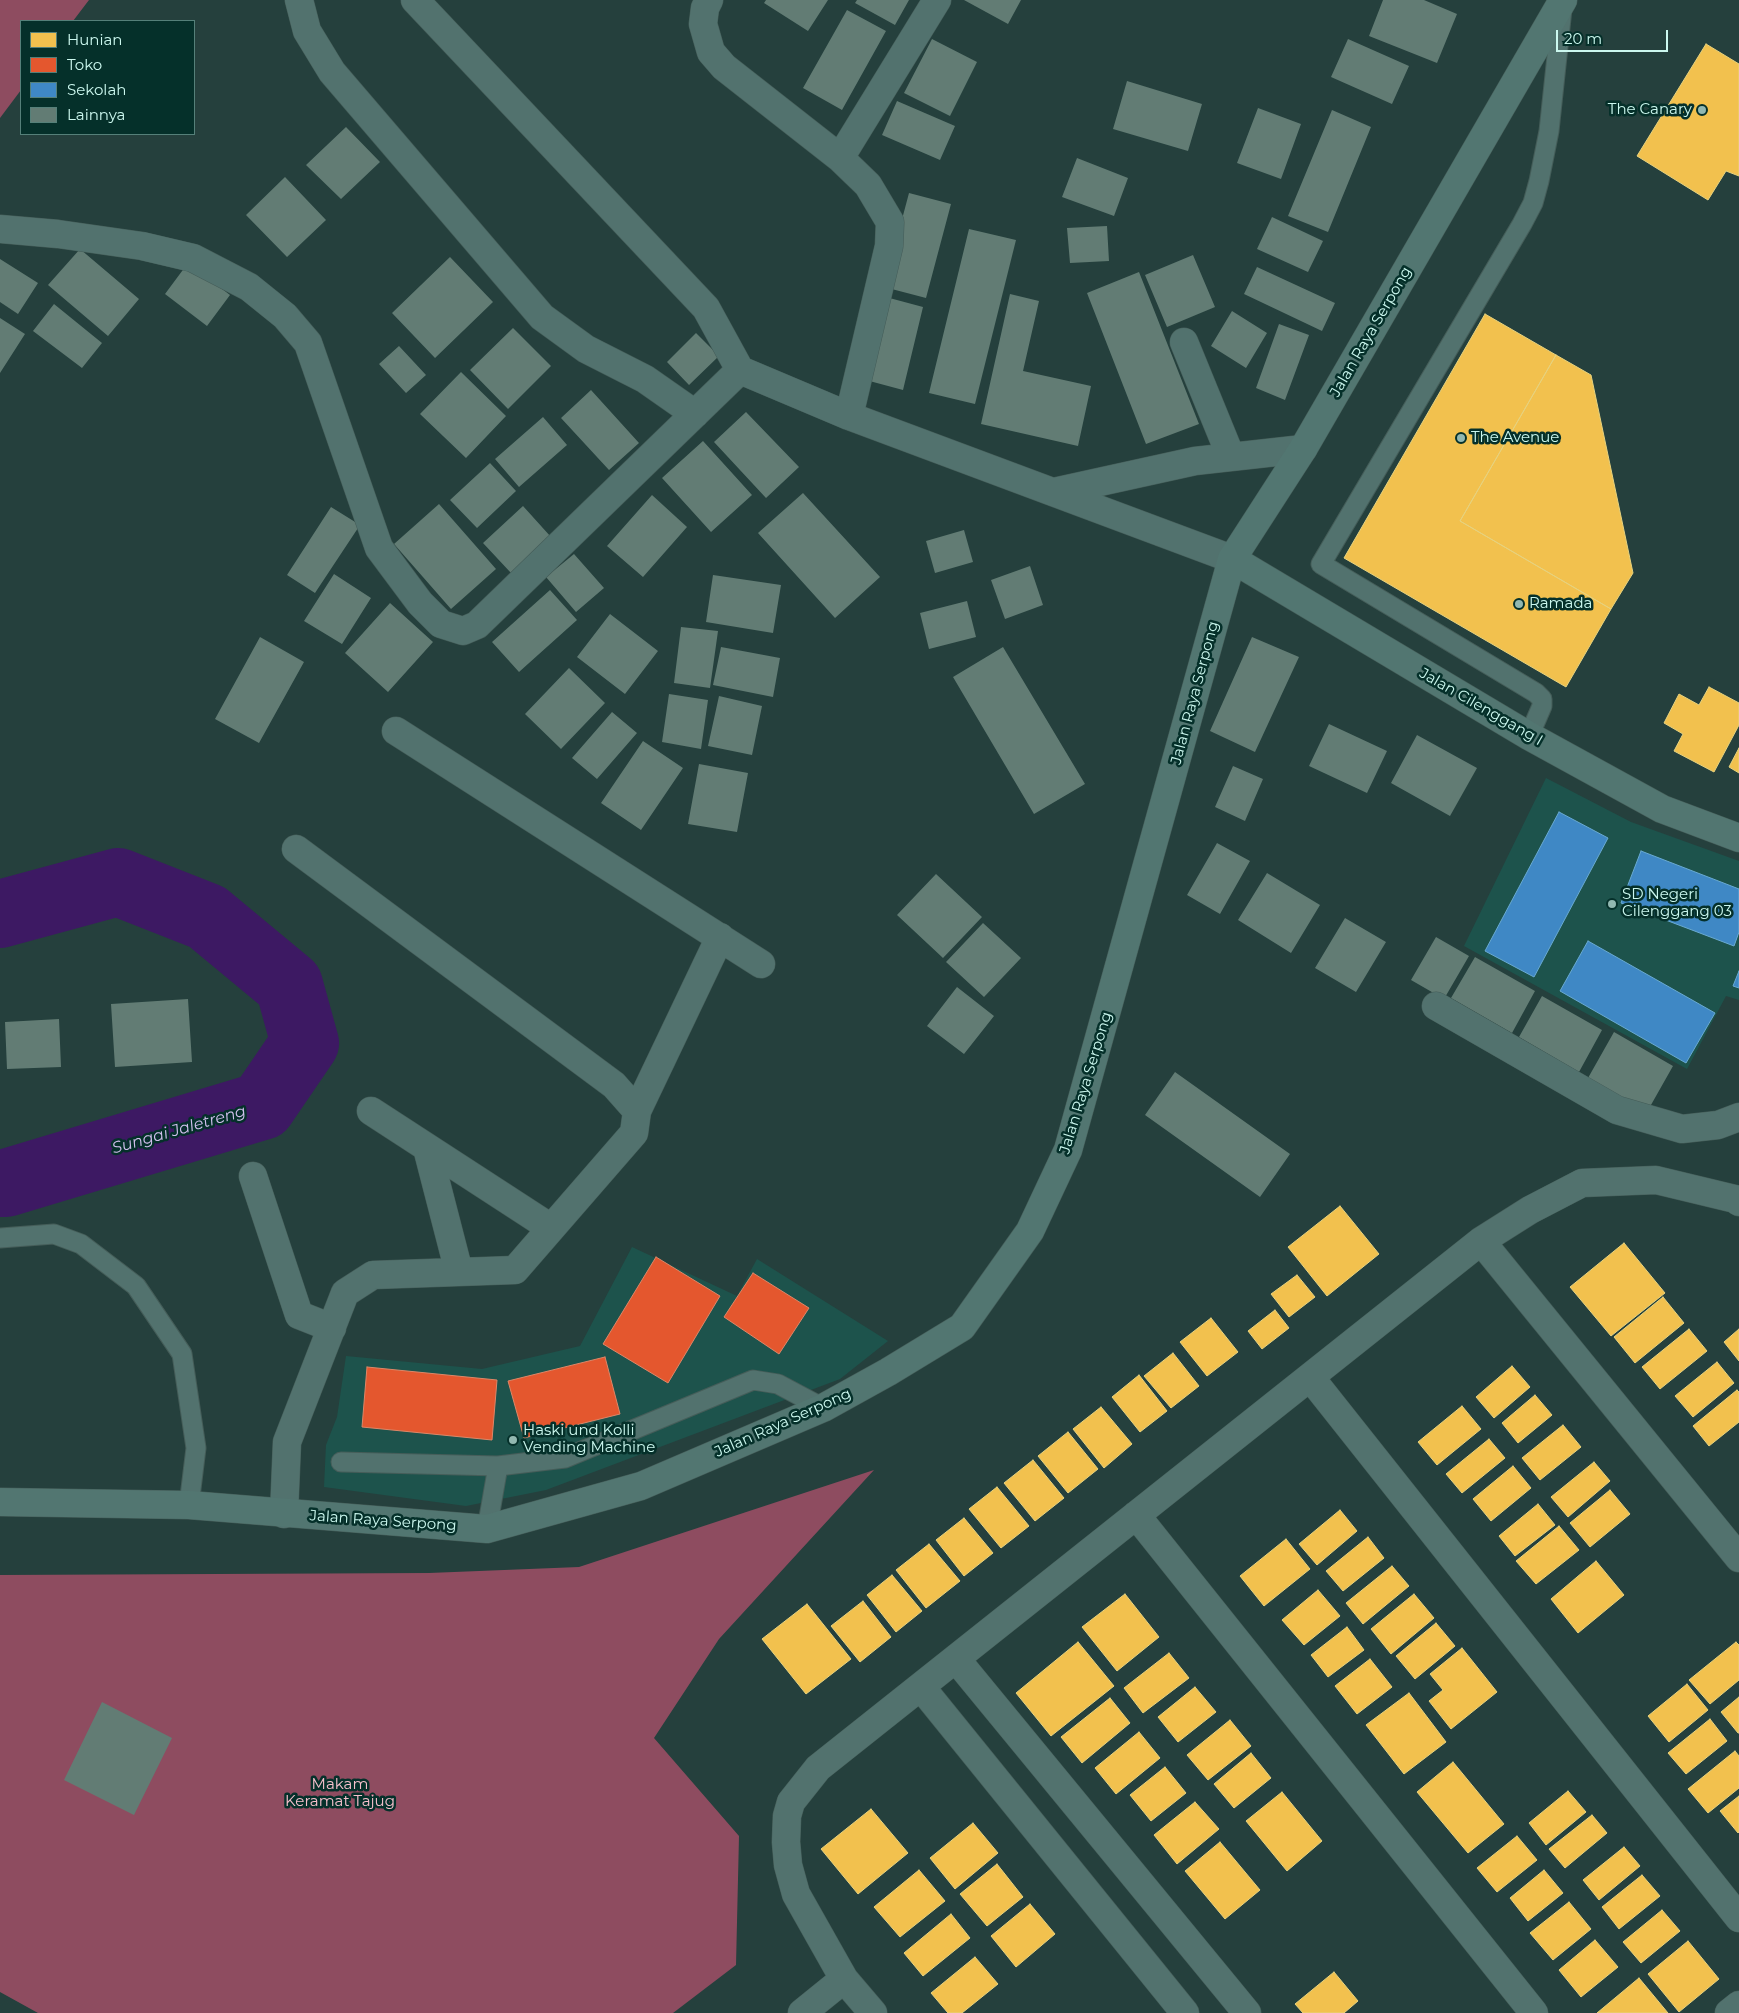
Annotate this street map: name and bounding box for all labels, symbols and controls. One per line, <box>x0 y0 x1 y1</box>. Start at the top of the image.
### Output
legend <box>20 20 195 135</box>
scale bar <box>1559 20 1672 52</box>
text: 20 m <box>1564 29 1602 48</box>
text: Hunian <box>67 30 122 49</box>
text: Toko <box>67 55 102 74</box>
text: Sekolah <box>67 80 126 99</box>
place label: The Canary <box>1608 101 1692 119</box>
marker: The Canary <box>1696 104 1708 116</box>
text: Lainnya <box>67 105 125 124</box>
street label: Jalan Raya Serpong <box>1326 264 1416 400</box>
place label: The Avenue <box>1471 429 1559 447</box>
marker: The Avenue <box>1455 432 1467 444</box>
place label: Ramada <box>1529 595 1592 613</box>
marker: Ramada <box>1513 598 1525 610</box>
street label: Jalan Raya Serpong <box>1167 619 1223 767</box>
street label: Jalan Cilenggang I <box>1416 664 1546 750</box>
place label: SD Negeri Cilenggang 03 <box>1622 886 1732 921</box>
marker: SD Negeri Cilenggang 03 <box>1606 898 1618 910</box>
street label: Jalan Raya Serpong <box>1056 1010 1116 1156</box>
water label: Sungai Jaletreng <box>110 1102 248 1158</box>
street label: Jalan Raya Serpong <box>712 1385 854 1461</box>
place label: Haski und Kolli Vending Machine <box>523 1422 655 1457</box>
marker: Haski und Kolli Vending Machine <box>507 1434 519 1446</box>
street label: Jalan Raya Serpong <box>309 1507 457 1535</box>
park label: Makam Keramat Tajug <box>285 1776 395 1811</box>

